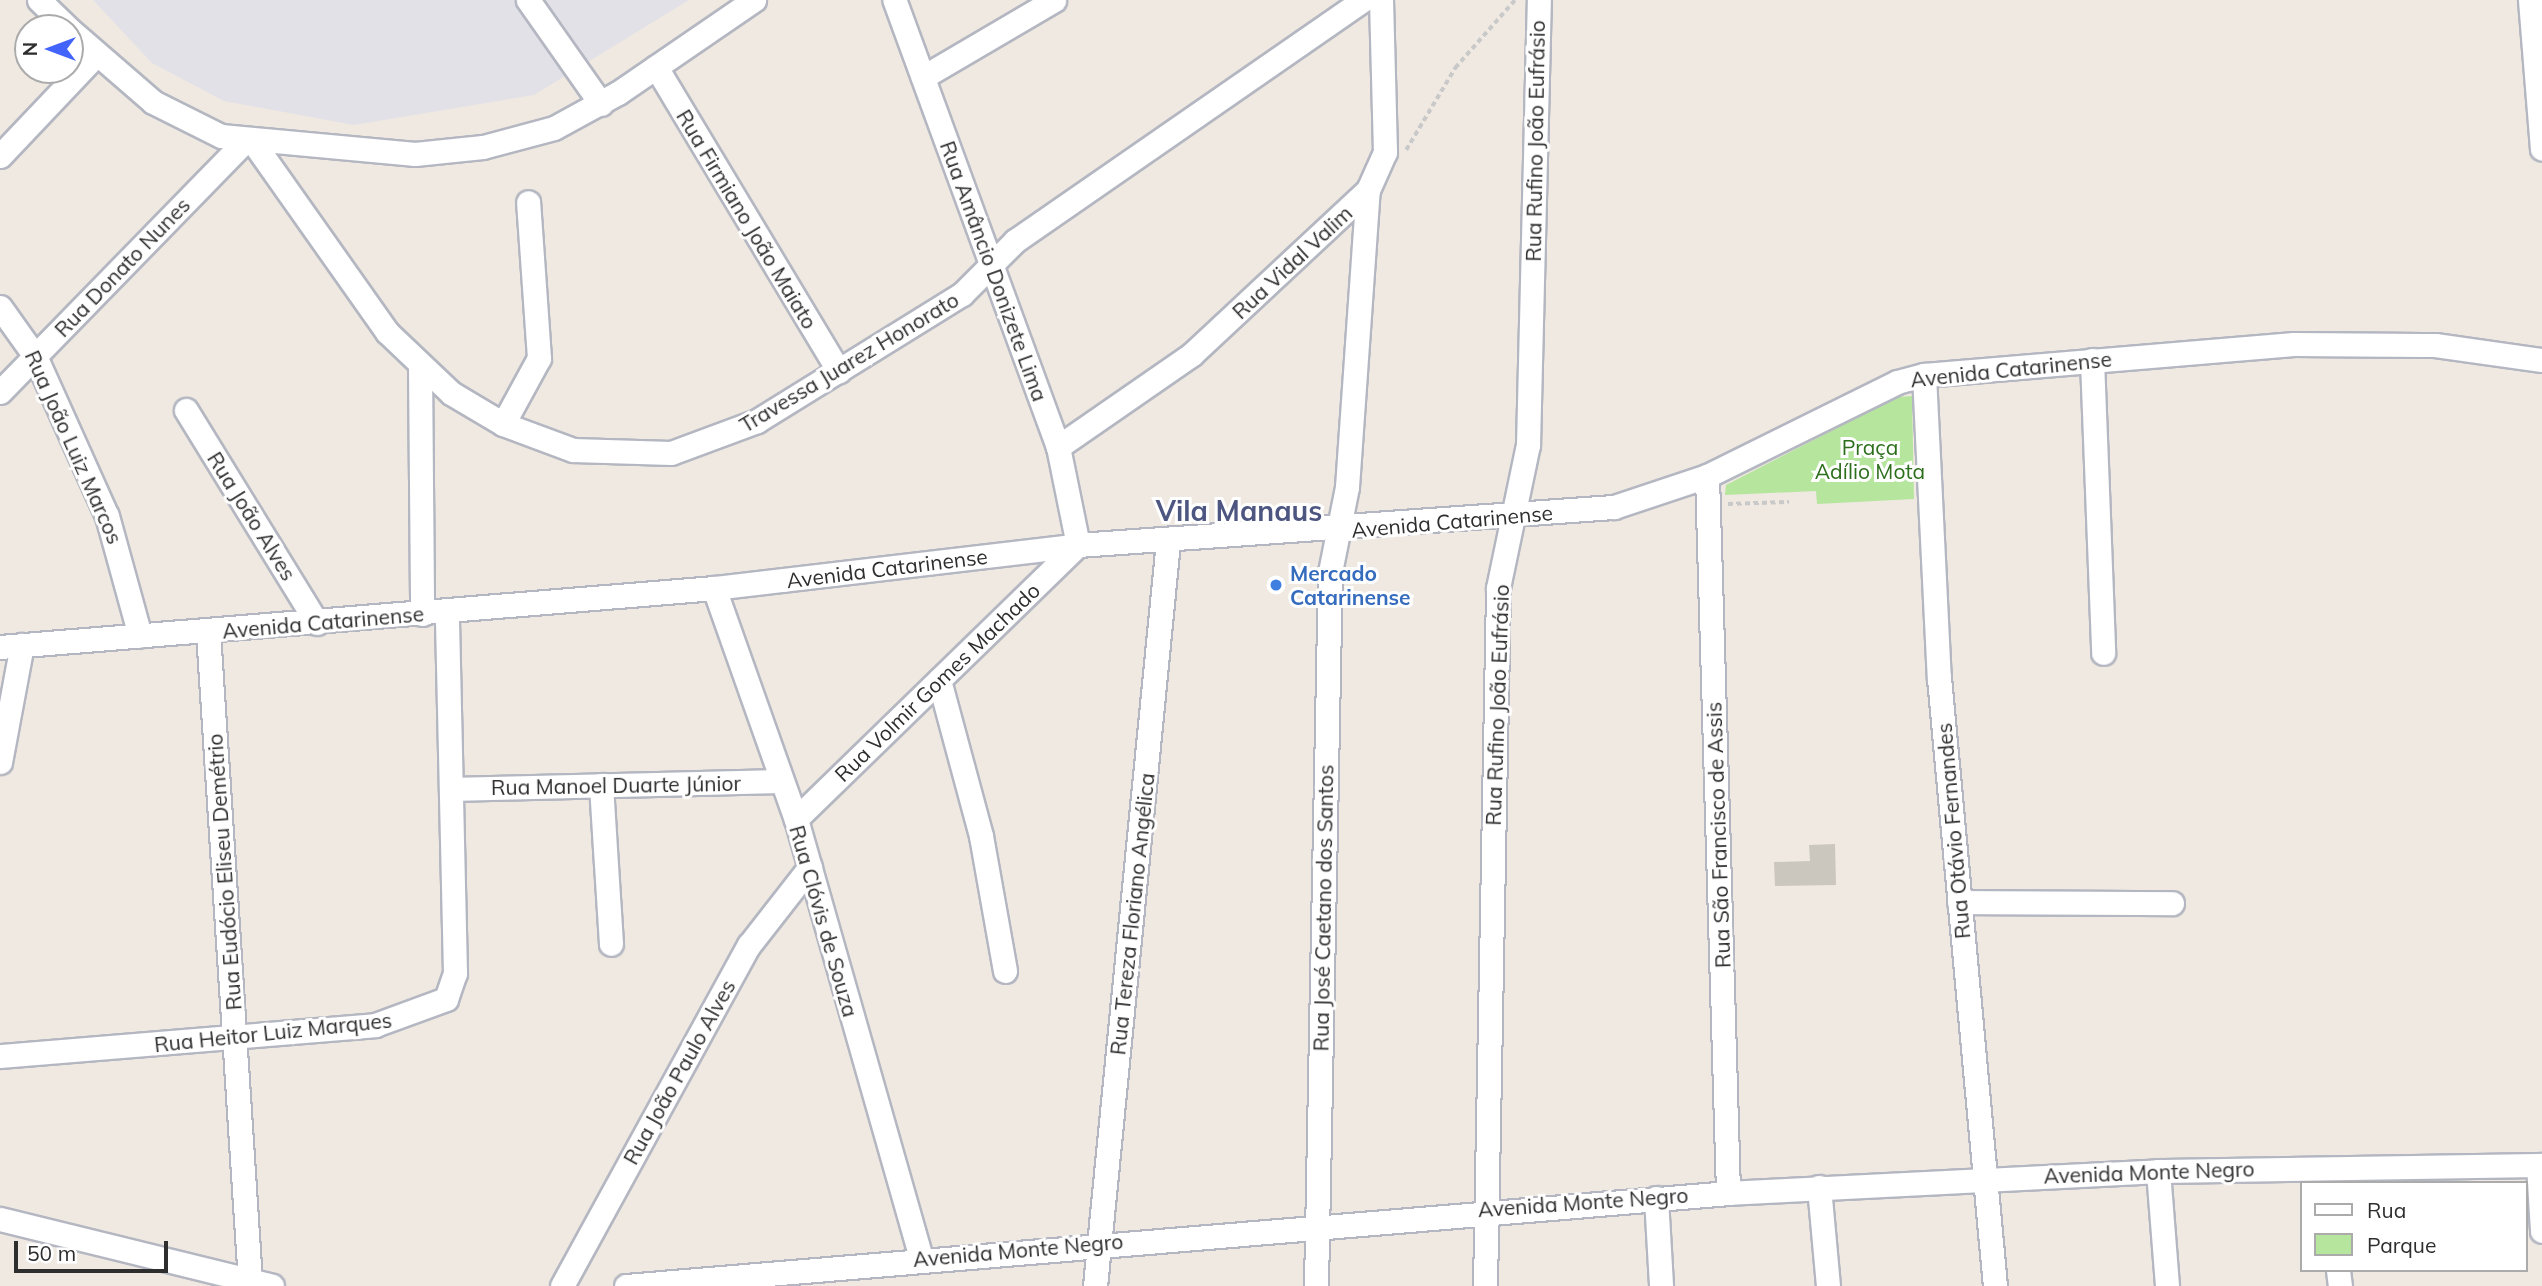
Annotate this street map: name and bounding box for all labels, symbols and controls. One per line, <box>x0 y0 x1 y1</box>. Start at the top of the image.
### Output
north arrow <box>14 14 84 84</box>
street label: Rua Rufino João Eufrásio <box>1520 20 1550 262</box>
text: N <box>18 42 42 56</box>
street label: Rua Firmiano João Maiato <box>671 105 823 333</box>
street label: Rua Amâncio Donizete Lima <box>935 137 1053 405</box>
street label: Rua Donato Nunes <box>49 192 195 342</box>
street label: Rua Vidal Valim <box>1227 200 1357 324</box>
street label: Travessa Juarez Honorato <box>735 287 963 437</box>
street label: Rua João Luiz Marcos <box>20 346 128 548</box>
street label: Avenida Catarinense <box>1909 346 2113 392</box>
park label: Praça Adílio Mota <box>1815 434 1925 484</box>
street label: Rua João Alves <box>202 447 302 585</box>
district label: Vila Manaus <box>1156 494 1322 528</box>
street label: Avenida Catarinense <box>1350 500 1554 542</box>
street label: Avenida Catarinense <box>785 543 989 593</box>
place label: Mercado Catarinense <box>1290 560 1411 610</box>
street label: Rua Volmir Gomes Machado <box>829 577 1045 787</box>
marker: Mercado Catarinense <box>1268 577 1284 593</box>
street label: Rua Rufino João Eufrásio <box>1480 584 1514 826</box>
street label: Avenida Catarinense <box>221 601 425 643</box>
street label: Rua São Francisco de Assis <box>1701 701 1735 969</box>
street label: Rua Otávio Fernandes <box>1931 722 1975 940</box>
street label: Rua Eudócio Eliseu Demétrio <box>202 733 246 1011</box>
street label: Rua José Caetano dos Santos <box>1308 764 1338 1052</box>
street label: Rua Manoel Duarte Júnior <box>491 770 741 800</box>
street label: Rua Tereza Floriano Angélica <box>1105 772 1159 1056</box>
street label: Rua Clóvis de Souza <box>785 822 863 1020</box>
street label: Rua João Paulo Alves <box>618 975 740 1169</box>
street label: Rua Heitor Luiz Marques <box>153 1007 393 1057</box>
street label: Avenida Monte Negro <box>2043 1156 2255 1188</box>
legend <box>2300 1181 2528 1272</box>
street label: Avenida Monte Negro <box>1477 1182 1689 1222</box>
text: Rua <box>2367 1197 2406 1223</box>
scale bar <box>18 1226 172 1270</box>
street label: Avenida Monte Negro <box>912 1228 1124 1272</box>
text: Parque <box>2367 1232 2436 1258</box>
text: 50 m <box>27 1240 76 1266</box>

